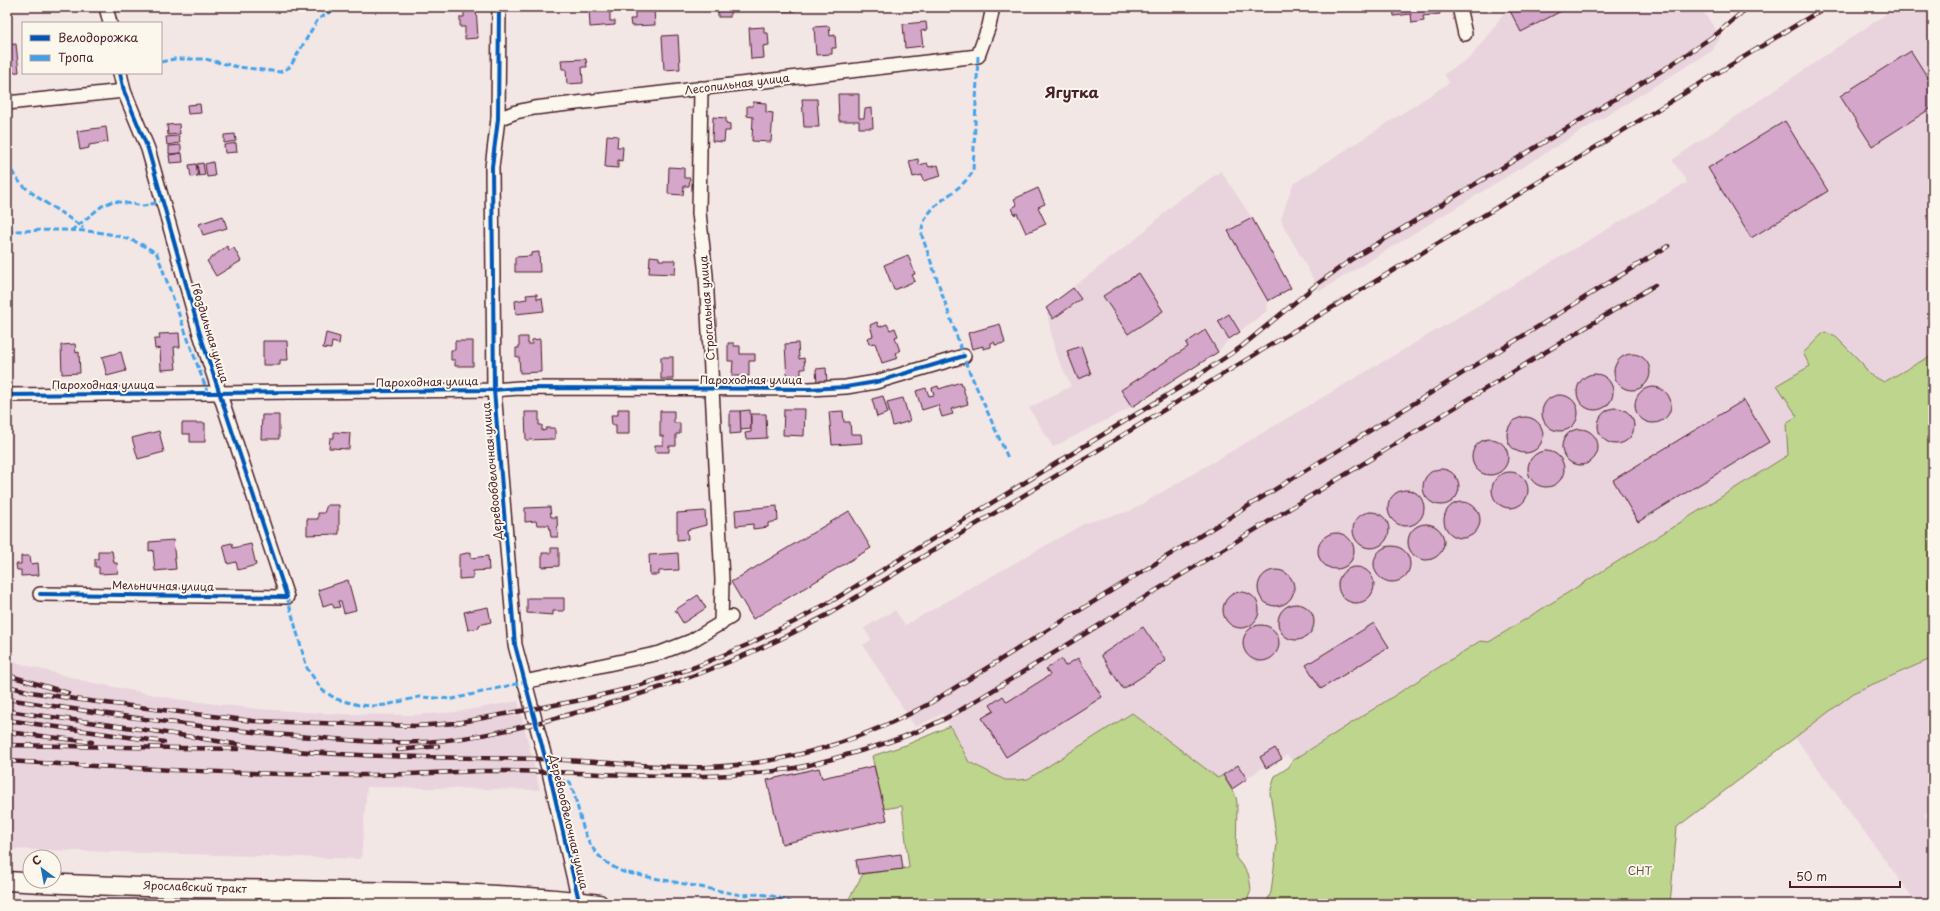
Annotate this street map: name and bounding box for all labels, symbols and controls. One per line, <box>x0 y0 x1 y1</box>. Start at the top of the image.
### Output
legend <box>22 22 162 74</box>
text: Велодорожка <box>58 28 138 46</box>
text: Тропа <box>58 48 94 66</box>
street label: Лесопильная улица <box>684 69 790 98</box>
district label: Ягутка <box>1045 80 1100 103</box>
street label: Строгальная улица <box>694 255 719 361</box>
street label: Гвоздильная улица <box>187 281 234 385</box>
street label: Пароходная улица <box>700 371 802 388</box>
street label: Пароходная улица <box>376 372 479 391</box>
street label: Пароходная улица <box>52 376 154 393</box>
street label: Деревообделочная улица <box>477 402 506 541</box>
street label: Мельничная улица <box>112 576 214 595</box>
street label: Деревообделочная улица <box>545 752 593 891</box>
north arrow <box>22 849 62 889</box>
text: С <box>28 851 44 869</box>
park label: СНТ <box>1628 862 1653 879</box>
scale bar <box>1790 863 1900 889</box>
text: 50 m <box>1796 867 1827 885</box>
street label: Ярославский тракт <box>142 876 248 897</box>

